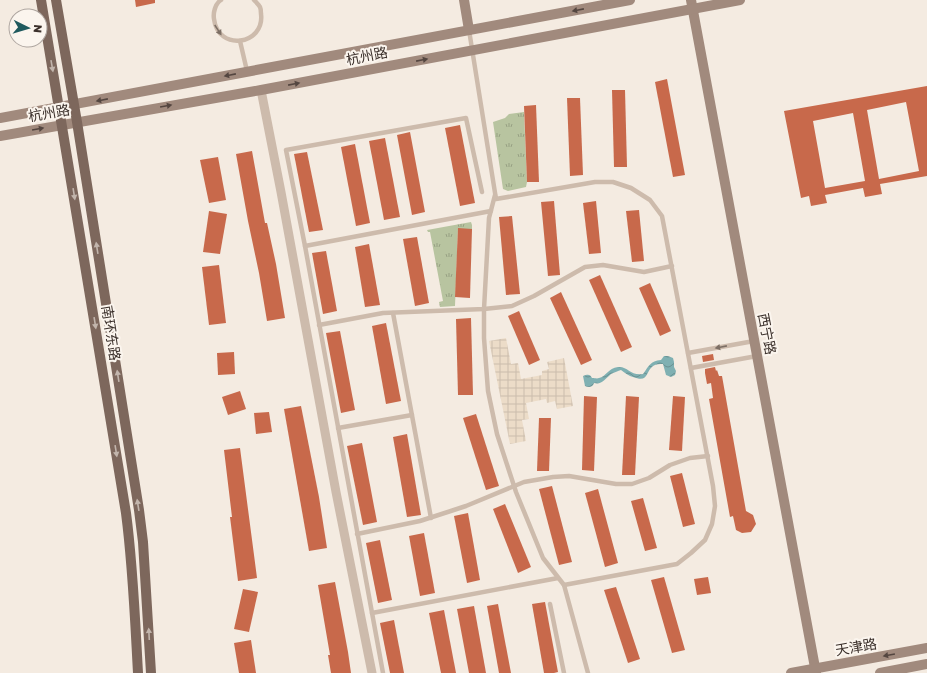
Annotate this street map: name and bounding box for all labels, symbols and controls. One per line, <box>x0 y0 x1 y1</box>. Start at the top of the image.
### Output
one-way arrow <box>572 7 584 13</box>
north arrow <box>8 8 48 48</box>
text: N <box>32 24 45 34</box>
one-way arrow <box>215 24 222 36</box>
street label: 杭州路 <box>345 43 389 68</box>
one-way arrow <box>416 56 428 62</box>
one-way arrow <box>49 60 55 72</box>
one-way arrow <box>224 72 236 78</box>
one-way arrow <box>288 80 300 86</box>
one-way arrow <box>96 97 108 103</box>
street label: 杭州路 <box>27 100 71 125</box>
one-way arrow <box>160 103 172 109</box>
one-way arrow <box>32 126 45 132</box>
one-way arrow <box>71 188 77 200</box>
one-way arrow <box>94 242 100 254</box>
street label: 南环东路 <box>99 304 124 362</box>
street label: 西宁路 <box>755 312 780 356</box>
one-way arrow <box>92 316 98 329</box>
one-way arrow <box>715 344 727 350</box>
one-way arrow <box>114 370 120 382</box>
one-way arrow <box>113 445 119 457</box>
one-way arrow <box>135 498 141 511</box>
one-way arrow <box>145 628 152 640</box>
street label: 天津路 <box>834 634 878 659</box>
one-way arrow <box>883 652 895 658</box>

